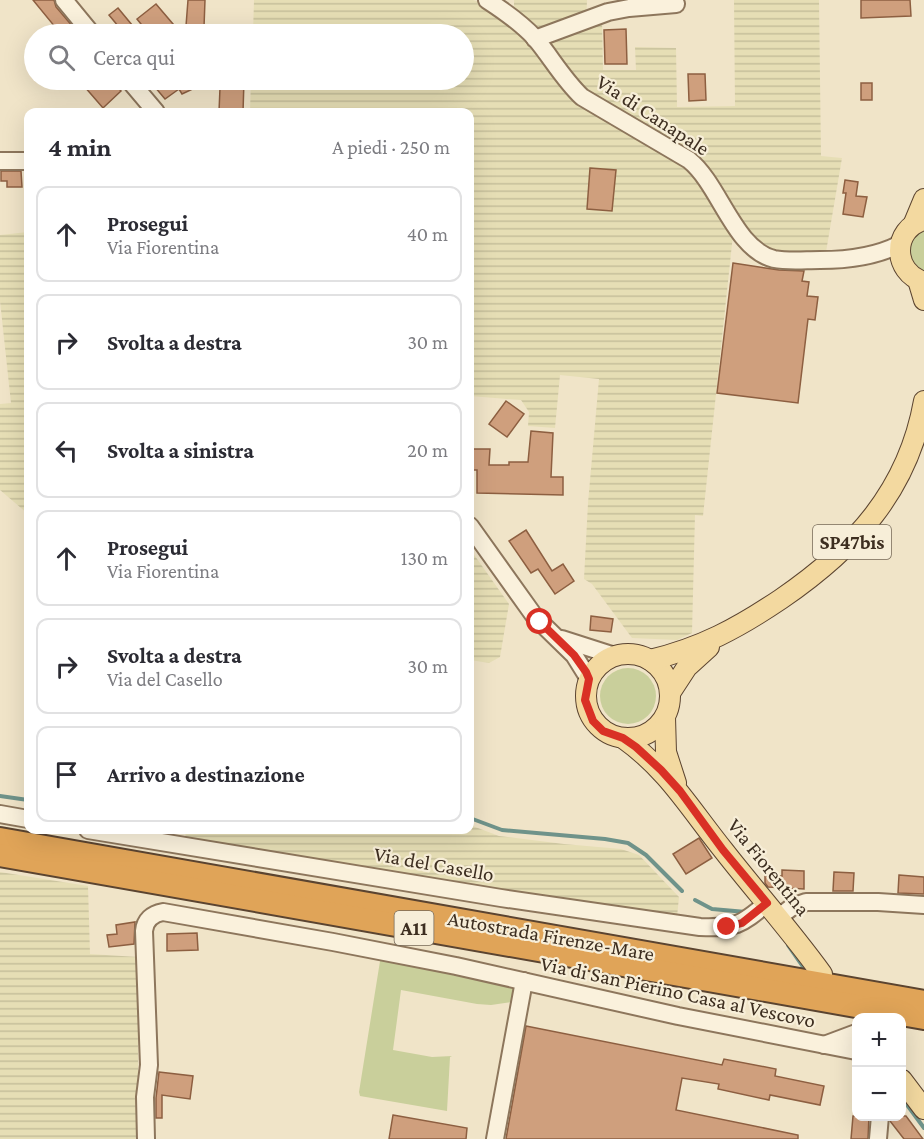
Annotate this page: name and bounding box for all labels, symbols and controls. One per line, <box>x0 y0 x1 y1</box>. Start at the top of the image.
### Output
search box <box>24 24 474 90</box>
icon: search <box>45 41 78 74</box>
text: Cerca qui <box>93 45 175 70</box>
street label: Via di Canapale <box>592 70 714 160</box>
text: 4 min <box>48 133 112 162</box>
text: A piedi · 250 m <box>332 136 450 158</box>
text: Prosegui <box>107 211 188 236</box>
icon: ahead <box>50 218 83 251</box>
text: 40 m <box>407 223 448 245</box>
text: Via Fiorentina <box>107 236 219 258</box>
icon: right <box>50 326 83 359</box>
text: Svolta a destra <box>107 330 242 355</box>
text: 30 m <box>407 331 448 353</box>
icon: left <box>50 434 83 467</box>
text: Svolta a sinistra <box>107 438 254 463</box>
text: 20 m <box>407 439 448 461</box>
road number: SP47bis <box>813 525 891 559</box>
text: Prosegui <box>107 535 188 560</box>
icon: ahead <box>50 542 83 575</box>
text: 130 m <box>401 547 448 569</box>
text: Via Fiorentina <box>107 560 219 582</box>
route start <box>526 608 552 634</box>
text: Svolta a destra <box>107 643 242 668</box>
icon: right <box>50 650 83 683</box>
text: 30 m <box>407 655 448 677</box>
text: Via del Casello <box>107 668 223 690</box>
icon: arrive <box>50 758 83 791</box>
text: Arrivo a destinazione <box>107 762 305 787</box>
street label: Via Fiorentina <box>723 814 816 921</box>
street label: Via del Casello <box>372 842 496 886</box>
street label: Autostrada Firenze-Mare <box>446 906 656 966</box>
road number: A11 <box>394 911 434 945</box>
route end <box>713 913 739 939</box>
street label: Via di San Pierino Casa al Vescovo <box>538 951 818 1033</box>
map controls <box>852 1013 906 1121</box>
button: + <box>852 1013 906 1067</box>
button: − <box>852 1067 906 1121</box>

